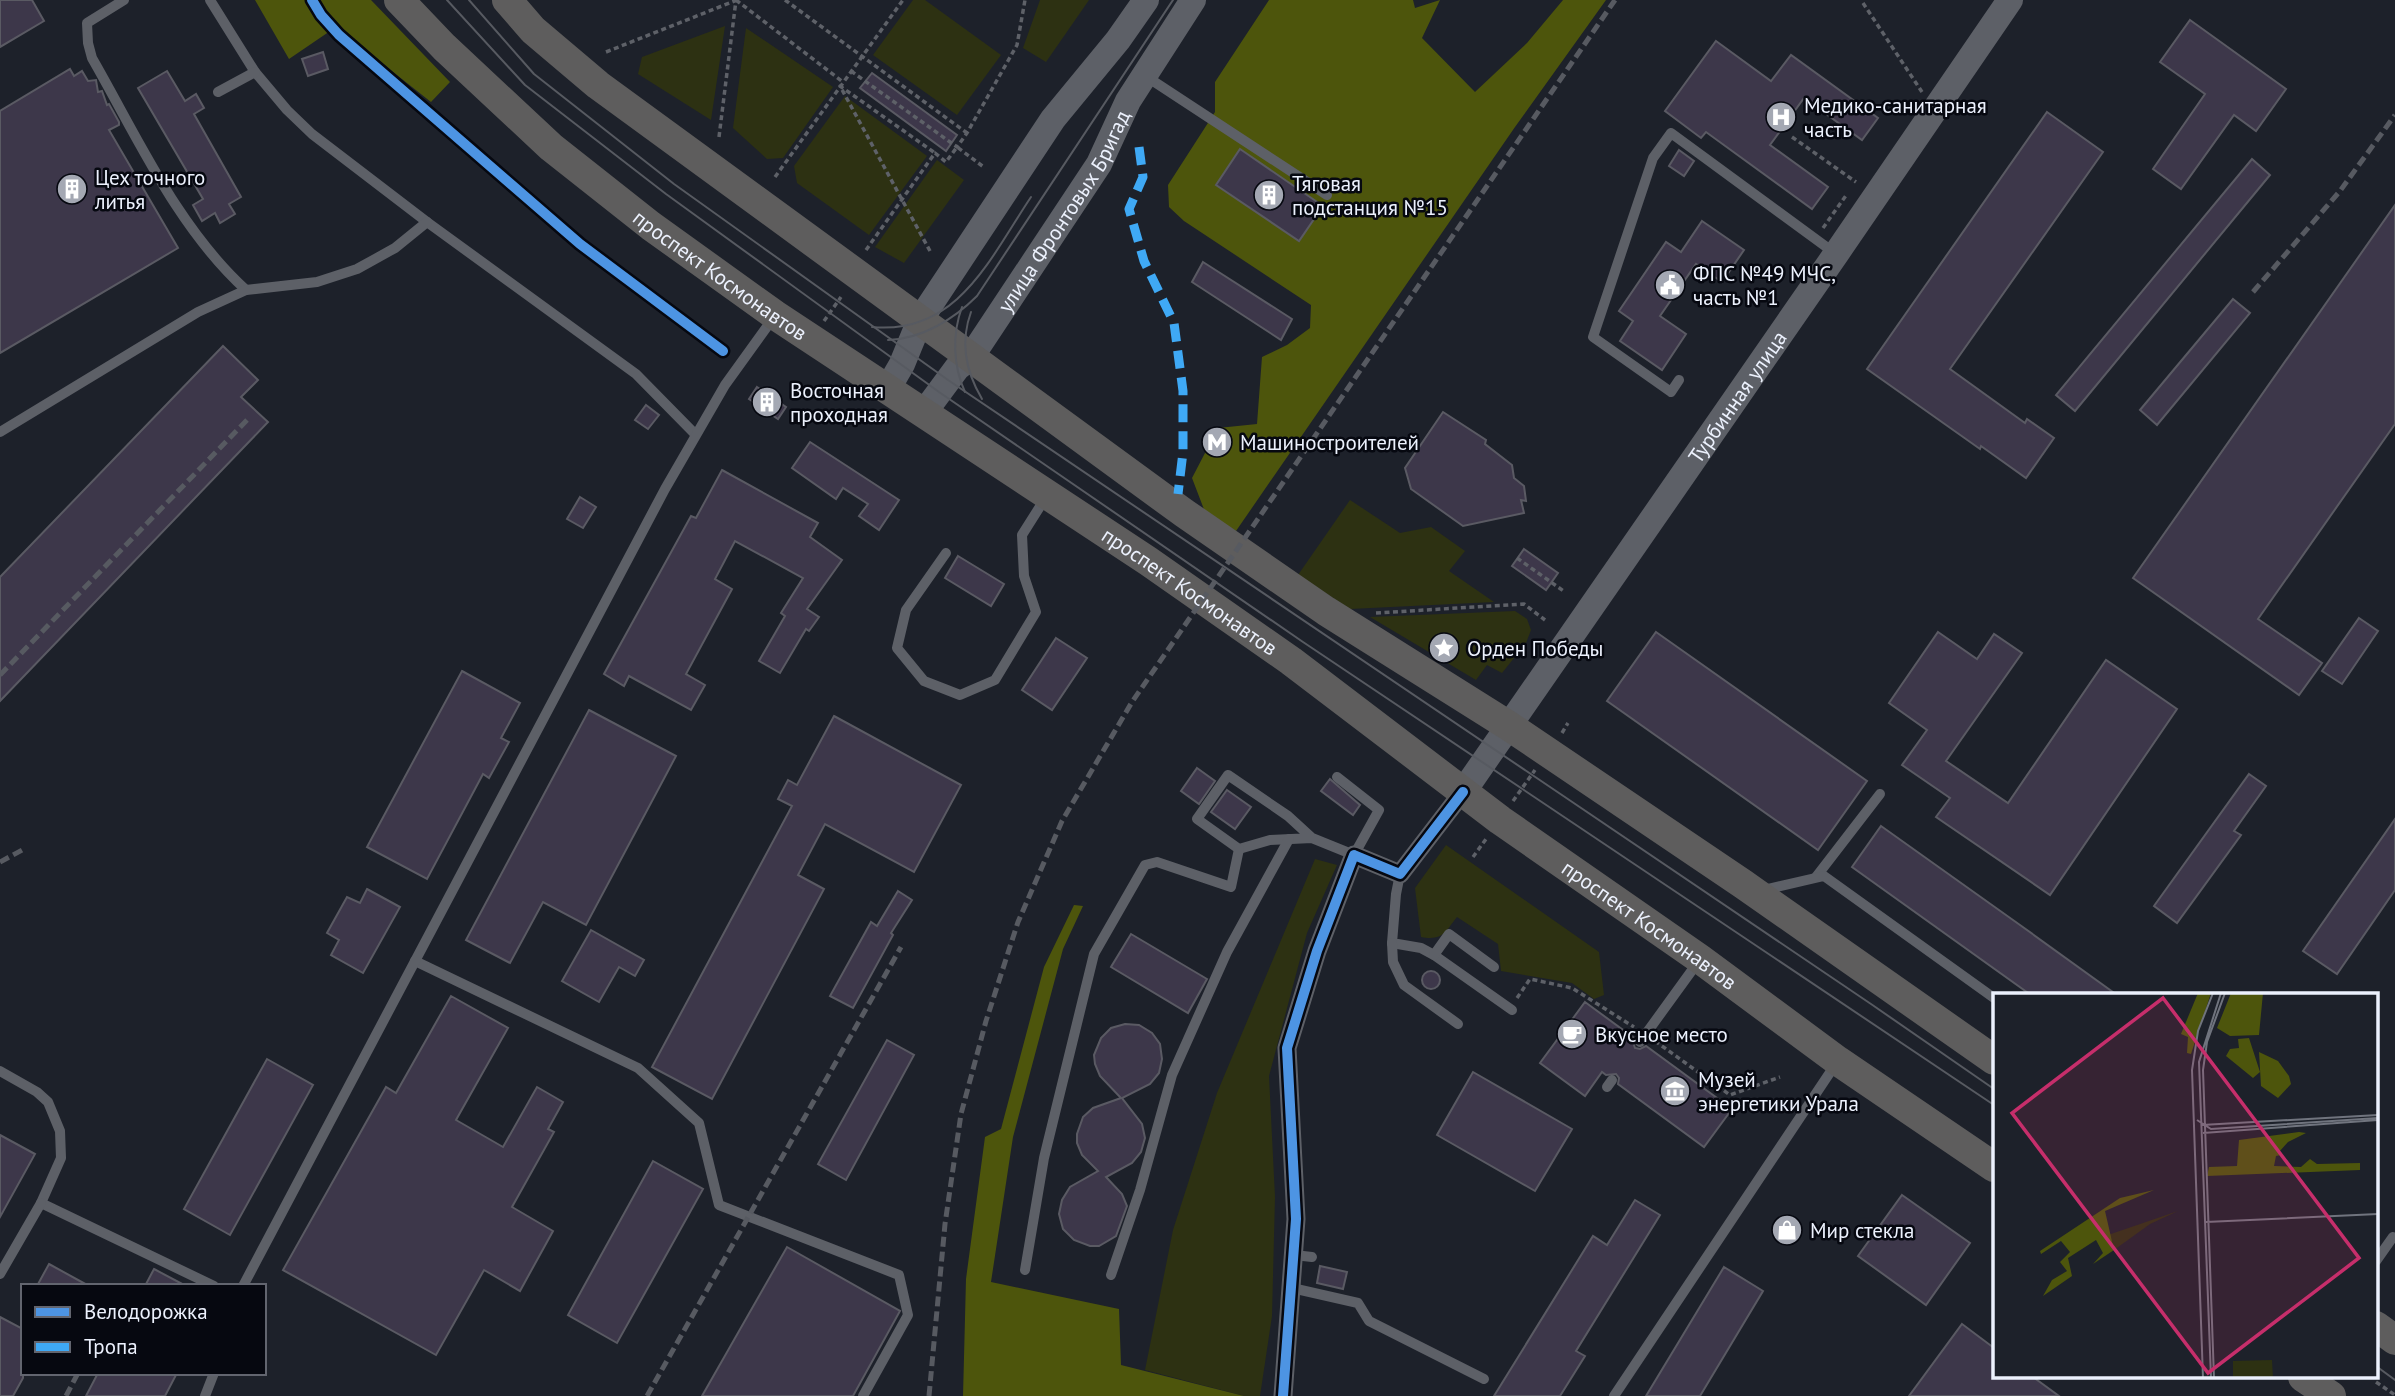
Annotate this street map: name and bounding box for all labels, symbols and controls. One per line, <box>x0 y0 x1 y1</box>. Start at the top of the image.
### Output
place label: Медико-санитарная часть <box>1804 92 1987 143</box>
hospital icon: Медико-санитарная часть <box>1764 100 1798 134</box>
street label: улица Фронтовых Бригад <box>991 106 1135 317</box>
place label: Цех точного литья <box>94 164 205 215</box>
place label: Тяговая подстанция №15 <box>1292 170 1448 221</box>
building icon: Цех точного литья <box>55 172 89 206</box>
building icon: Тяговая подстанция №15 <box>1252 178 1286 212</box>
street label: проспект Космонавтов <box>628 204 813 346</box>
place label: ФПС №49 МЧС, часть №1 <box>1693 260 1836 311</box>
public building icon: ФПС №49 МЧС, часть №1 <box>1653 268 1687 302</box>
street label: Турбинная улица <box>1682 325 1792 468</box>
place label: Восточная проходная <box>790 377 888 428</box>
building icon: Восточная проходная <box>750 385 784 419</box>
metro station icon: Машиностроителей <box>1200 425 1234 459</box>
place label: Машиностроителей <box>1240 429 1419 456</box>
street label: проспект Космонавтов <box>1097 521 1283 661</box>
place icon: Орден Победы <box>1427 631 1461 665</box>
place label: Орден Победы <box>1467 635 1603 662</box>
street label: проспект Космонавтов <box>1557 854 1742 995</box>
inset map <box>1993 993 2378 1378</box>
cafe icon: Вкусное место <box>1555 1017 1589 1051</box>
place label: Вкусное место <box>1595 1021 1728 1048</box>
place label: Музей энергетики Урала <box>1698 1066 1859 1117</box>
museum icon: Музей энергетики Урала <box>1658 1074 1692 1108</box>
shop icon: Мир стекла <box>1770 1213 1804 1247</box>
place label: Мир стекла <box>1810 1217 1915 1244</box>
legend <box>21 1284 266 1375</box>
text: Велодорожка <box>84 1298 208 1325</box>
text: Тропа <box>84 1333 138 1360</box>

